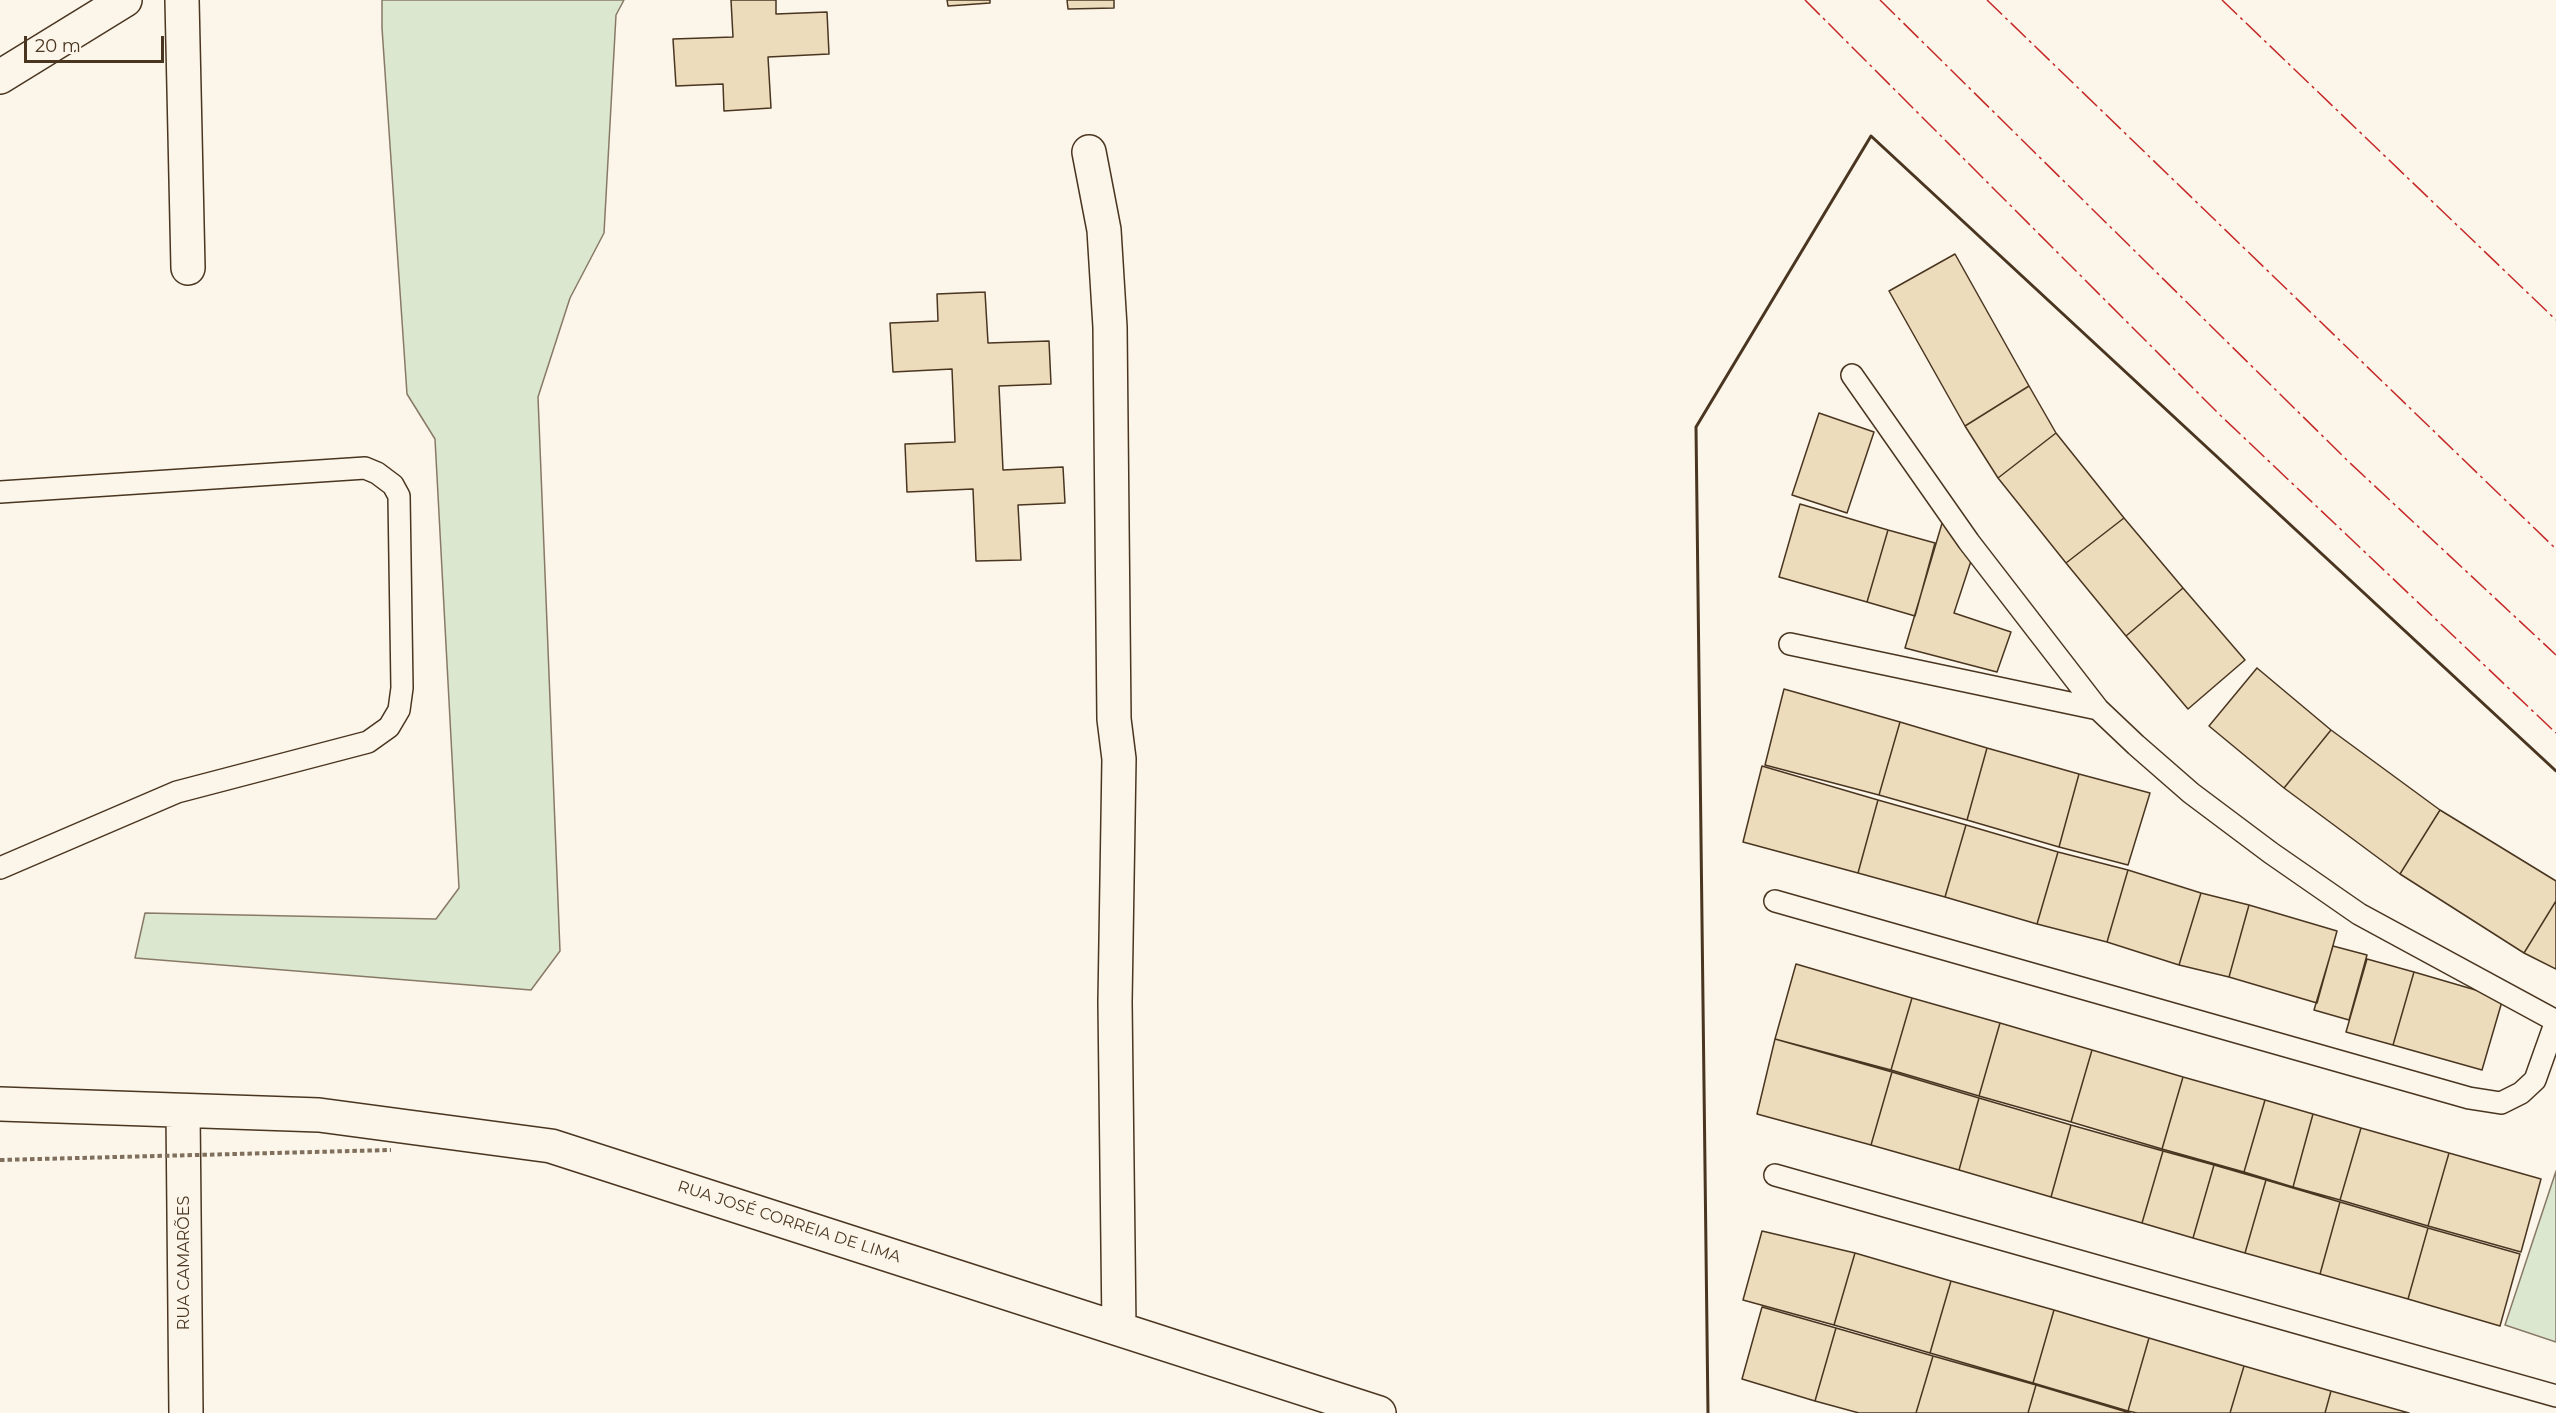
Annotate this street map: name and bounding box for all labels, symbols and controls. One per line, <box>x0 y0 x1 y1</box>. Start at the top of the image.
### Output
scale bar <box>27 24 166 62</box>
text: 20 m <box>35 35 81 57</box>
street label: RUA JOSÉ CORREIA DE LIMA <box>675 1177 903 1267</box>
street label: RUA CAMARÕES <box>174 1196 194 1330</box>

